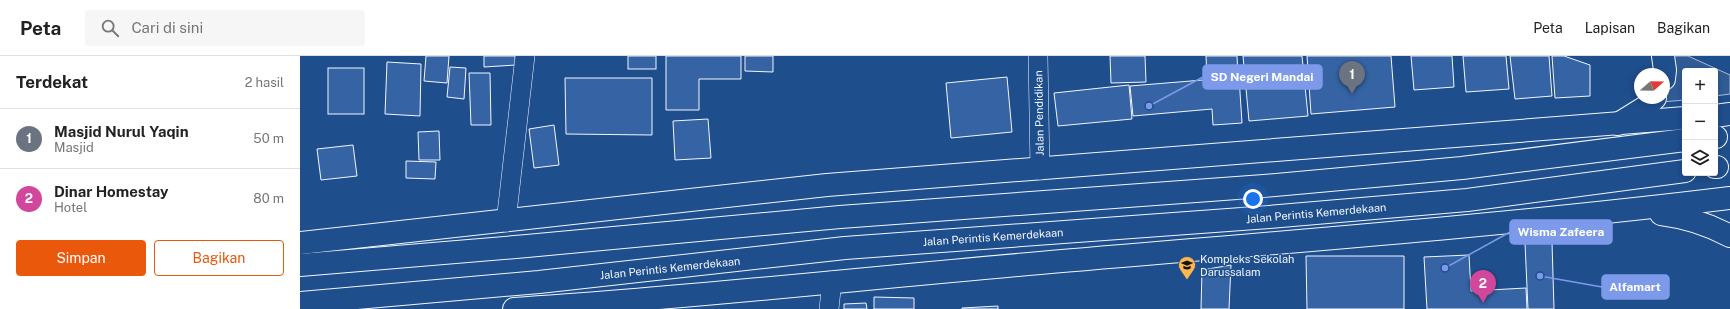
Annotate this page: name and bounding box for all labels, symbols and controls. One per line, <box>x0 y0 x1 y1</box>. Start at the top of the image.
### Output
search box <box>85 10 365 46</box>
text: Peta <box>20 17 61 39</box>
icon: search <box>99 17 121 39</box>
text: Cari di sini <box>131 19 203 36</box>
text: Peta <box>1533 20 1563 36</box>
text: Lapisan <box>1585 20 1635 36</box>
text: Bagikan <box>1657 20 1710 36</box>
pin: 1 <box>1339 61 1365 94</box>
callout: SD Negeri Mandai <box>1203 65 1322 89</box>
north arrow <box>1634 68 1670 104</box>
map controls <box>1682 68 1718 176</box>
button: + <box>1682 68 1718 104</box>
street label: Jalan Pendidikan <box>1032 70 1046 156</box>
text: SD Negeri Mandai <box>1210 70 1314 84</box>
text: Terdekat <box>16 72 88 92</box>
text: 2 hasil <box>245 75 284 90</box>
button: − <box>1682 104 1718 140</box>
text: Masjid Nurul Yaqin <box>54 123 189 140</box>
text: 1 <box>26 131 32 146</box>
text: 50 m <box>253 131 284 146</box>
text: Masjid <box>54 140 94 155</box>
button: layers <box>1682 140 1718 176</box>
text: Dinar Homestay <box>54 183 169 200</box>
your location <box>1243 189 1263 209</box>
text: 2 <box>25 191 33 206</box>
text: 80 m <box>253 191 284 206</box>
text: Hotel <box>54 200 87 215</box>
street label: Jalan Perintis Kemerdekaan <box>1245 201 1387 225</box>
callout: Wisma Zafeera <box>1510 220 1612 244</box>
text: Wisma Zafeera <box>1518 225 1604 239</box>
street label: Jalan Perintis Kemerdekaan <box>922 226 1064 248</box>
button: Simpan <box>16 240 146 276</box>
button: Bagikan <box>154 240 284 276</box>
place label: Kompleks Sekolah Darussalam <box>1200 253 1294 278</box>
street label: Jalan Perintis Kemerdekaan <box>599 255 741 281</box>
school or university icon: Kompleks Sekolah Darussalam <box>1177 255 1197 280</box>
pin: 2 <box>1470 270 1496 303</box>
callout: Alfamart <box>1602 275 1669 299</box>
text: Alfamart <box>1609 280 1661 294</box>

